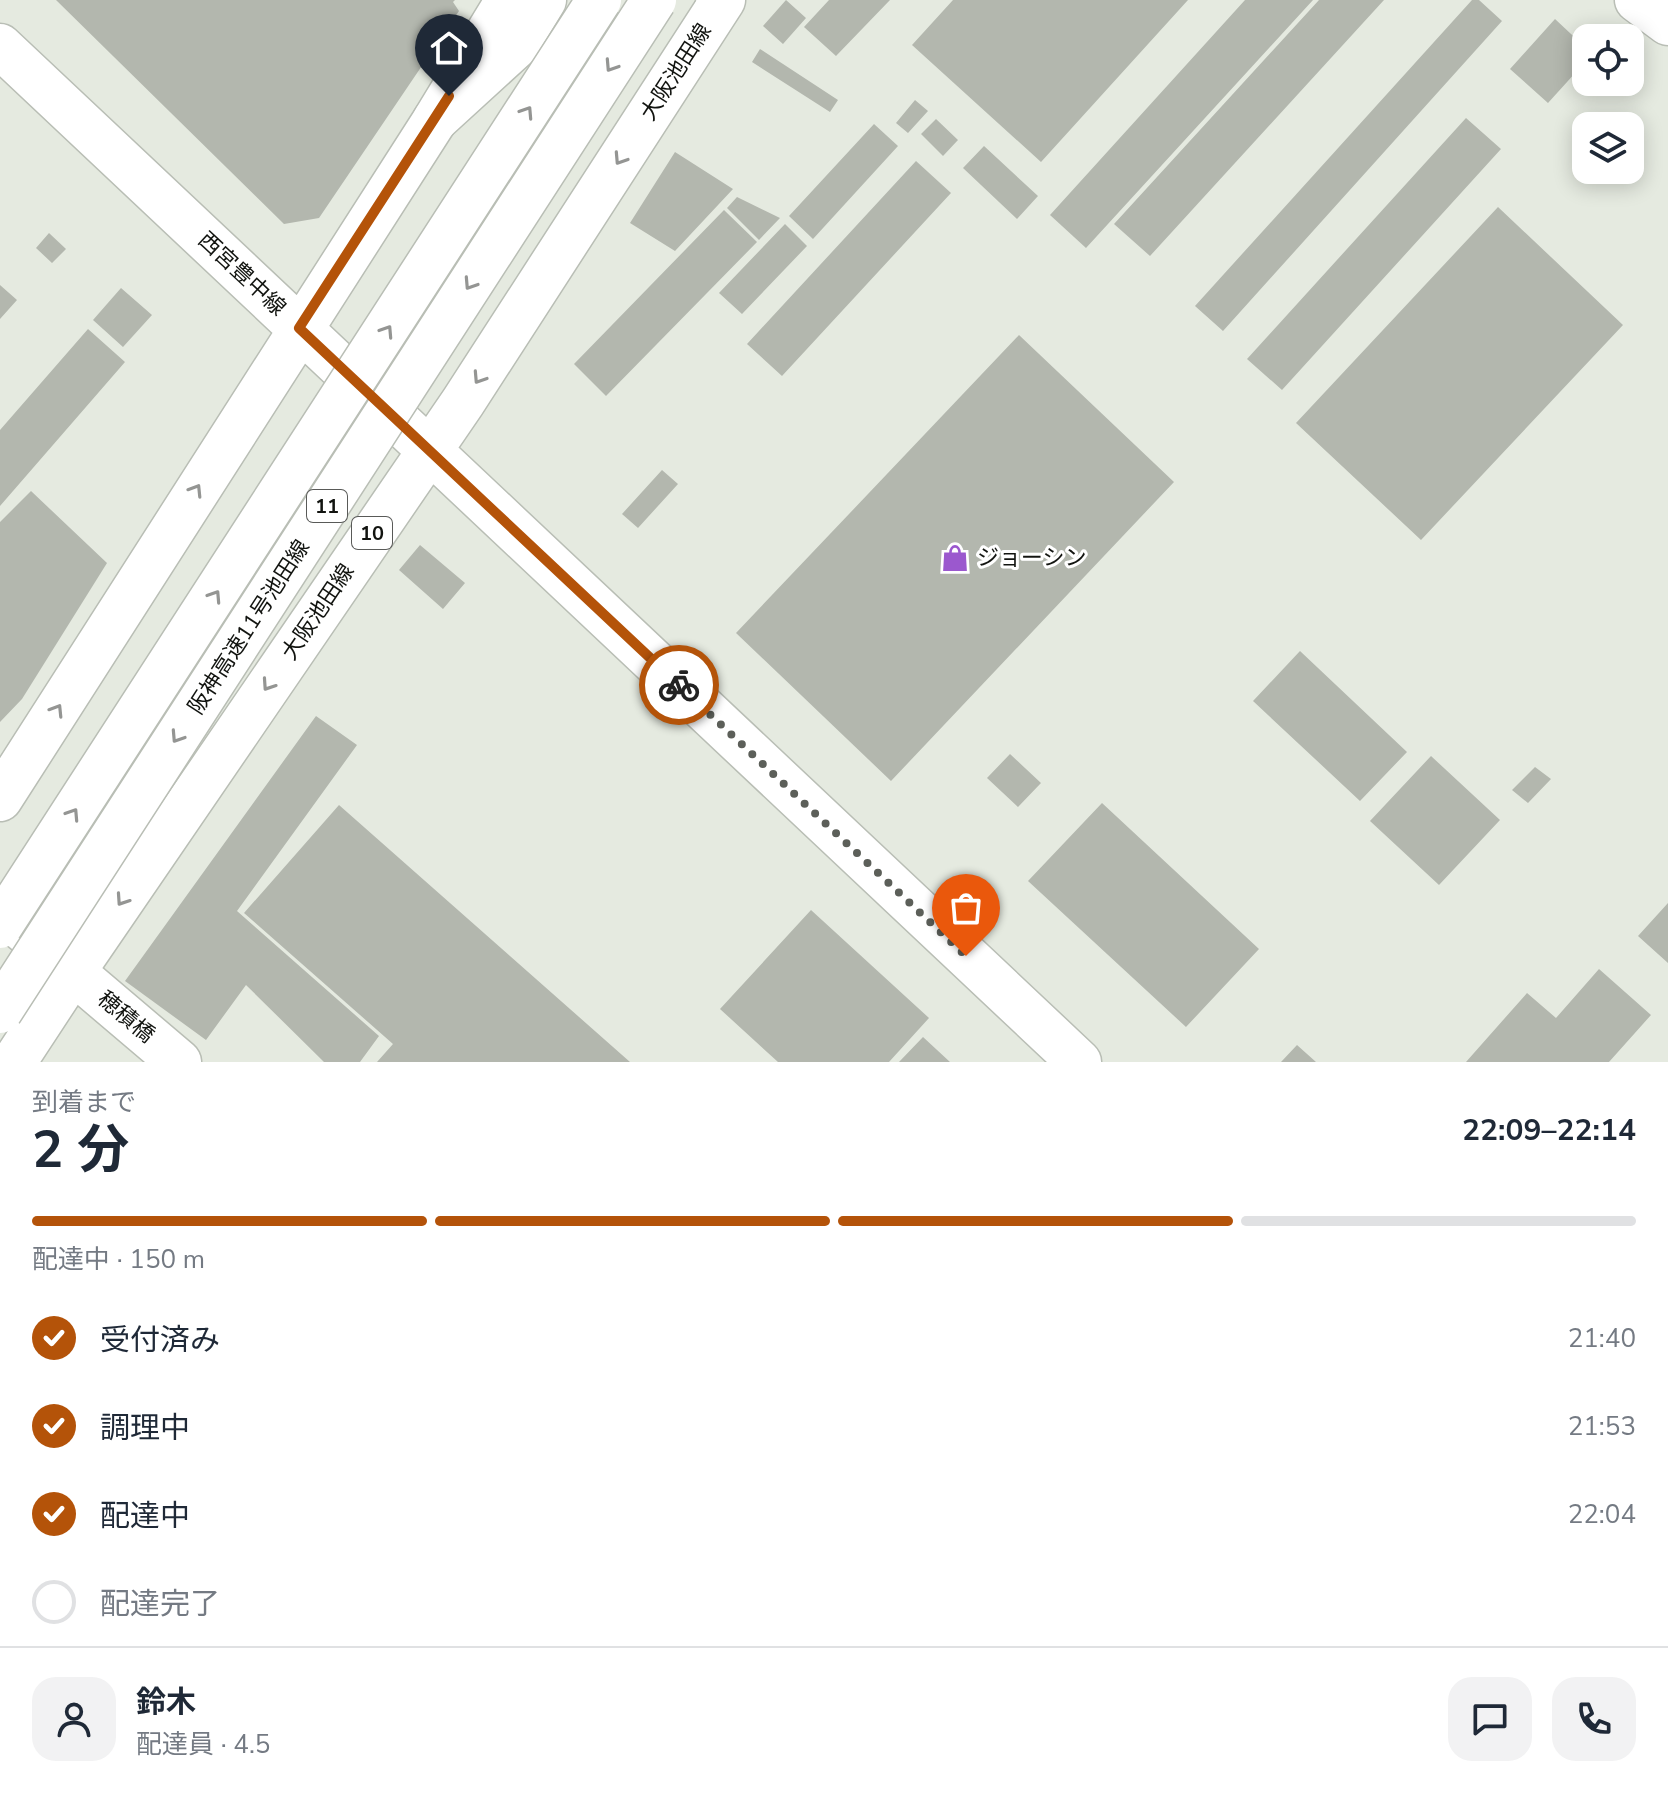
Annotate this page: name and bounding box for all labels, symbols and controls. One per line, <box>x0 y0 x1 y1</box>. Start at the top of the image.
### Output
pin <box>415 14.0 483 96</box>
street label: 大阪池田線 <box>633 18 719 126</box>
map controls <box>1572 24 1644 184</box>
button: locate <box>1572 24 1644 96</box>
icon: home <box>427 26 471 70</box>
one-way arrow <box>606 57 621 71</box>
one-way arrow <box>518 106 533 121</box>
button: layers <box>1572 112 1644 184</box>
one-way arrow <box>614 150 629 165</box>
street label: 西宮豊中線 <box>192 226 292 322</box>
one-way arrow <box>465 275 480 290</box>
one-way arrow <box>377 325 392 339</box>
one-way arrow <box>473 369 488 383</box>
one-way arrow <box>187 485 202 499</box>
road number: 11 <box>307 490 347 522</box>
road number: 10 <box>352 517 392 549</box>
street label: 阪神高速11号池田線 <box>181 534 317 720</box>
shop icon: ジョーシン <box>940 543 970 573</box>
place label: ジョーシン <box>977 543 1087 573</box>
street label: 大阪池田線 <box>275 558 361 666</box>
one-way arrow <box>205 590 220 605</box>
courier <box>639 645 719 725</box>
icon: bike <box>657 663 701 707</box>
one-way arrow <box>263 676 278 690</box>
one-way arrow <box>47 704 62 719</box>
one-way arrow <box>172 729 187 743</box>
one-way arrow <box>63 808 78 822</box>
pin <box>932 874 1000 956</box>
icon: bag <box>944 886 988 930</box>
one-way arrow <box>117 891 132 905</box>
street label: 穂積橋 <box>91 984 161 1050</box>
text: 到着まで <box>32 1085 136 1120</box>
text: 22:09–22:14 <box>1462 1110 1636 1151</box>
text: 2 分 <box>32 1114 129 1185</box>
text: 配達中 · 150 m <box>32 1242 205 1277</box>
icon: check <box>32 1316 76 1360</box>
text: 受付済み <box>100 1320 220 1361</box>
text: 21:40 <box>1568 1321 1636 1356</box>
icon: check <box>32 1404 76 1448</box>
text: 調理中 <box>100 1408 190 1449</box>
text: 21:53 <box>1568 1409 1636 1444</box>
icon: check <box>32 1492 76 1536</box>
text: 配達中 <box>100 1496 190 1537</box>
text: 22:04 <box>1568 1497 1636 1532</box>
text: 配達完了 <box>100 1584 220 1625</box>
button: person <box>32 1677 116 1761</box>
button: chat <box>1448 1677 1532 1761</box>
button: phone <box>1552 1677 1636 1761</box>
text: 鈴木 <box>136 1682 196 1723</box>
text: 配達員 · 4.5 <box>136 1727 270 1762</box>

